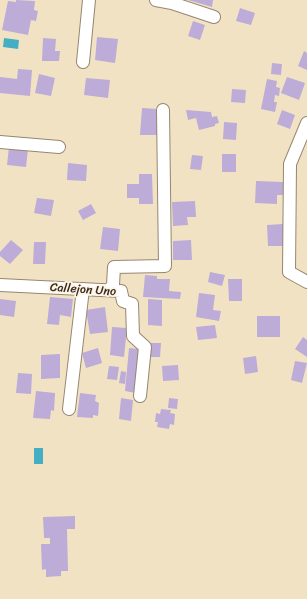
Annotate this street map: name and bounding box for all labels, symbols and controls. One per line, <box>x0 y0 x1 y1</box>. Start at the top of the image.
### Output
street label: Callejon Uno <box>50 281 116 299</box>

